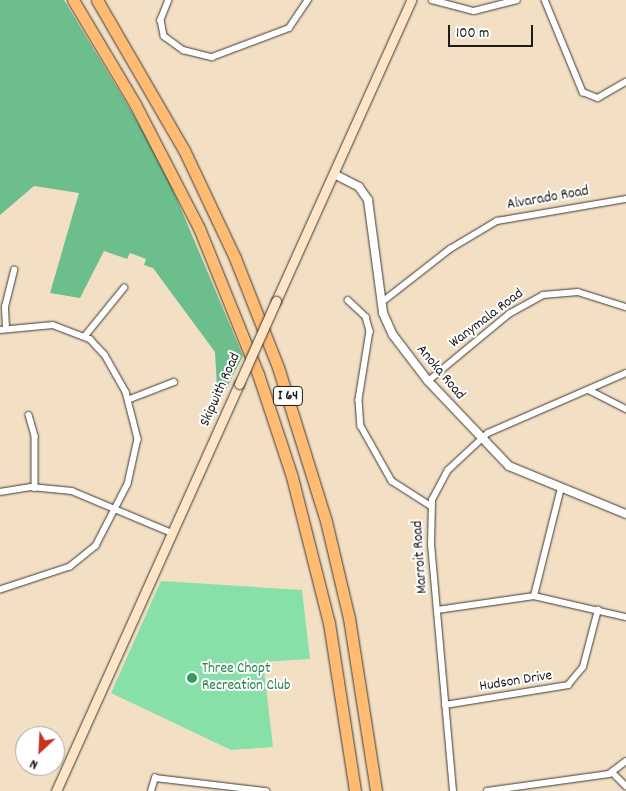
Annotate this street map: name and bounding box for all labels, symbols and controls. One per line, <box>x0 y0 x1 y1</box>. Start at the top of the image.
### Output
scale bar <box>451 15 536 47</box>
text: 100 m <box>456 23 489 45</box>
street label: Alvarado Road <box>506 183 590 215</box>
street label: Wanymala Road <box>446 285 528 353</box>
street label: Anoka Road <box>412 342 468 404</box>
street label: Skipwith Road <box>197 350 245 430</box>
road number: I 64 <box>272 384 304 408</box>
street label: Marroit Road <box>409 520 433 594</box>
place label: Three Chopt Recreation Club <box>202 660 290 695</box>
street label: Hudson Drive <box>478 667 554 697</box>
marker: Three Chopt Recreation Club <box>186 672 198 684</box>
north arrow <box>15 726 65 776</box>
text: N <box>27 753 41 774</box>

